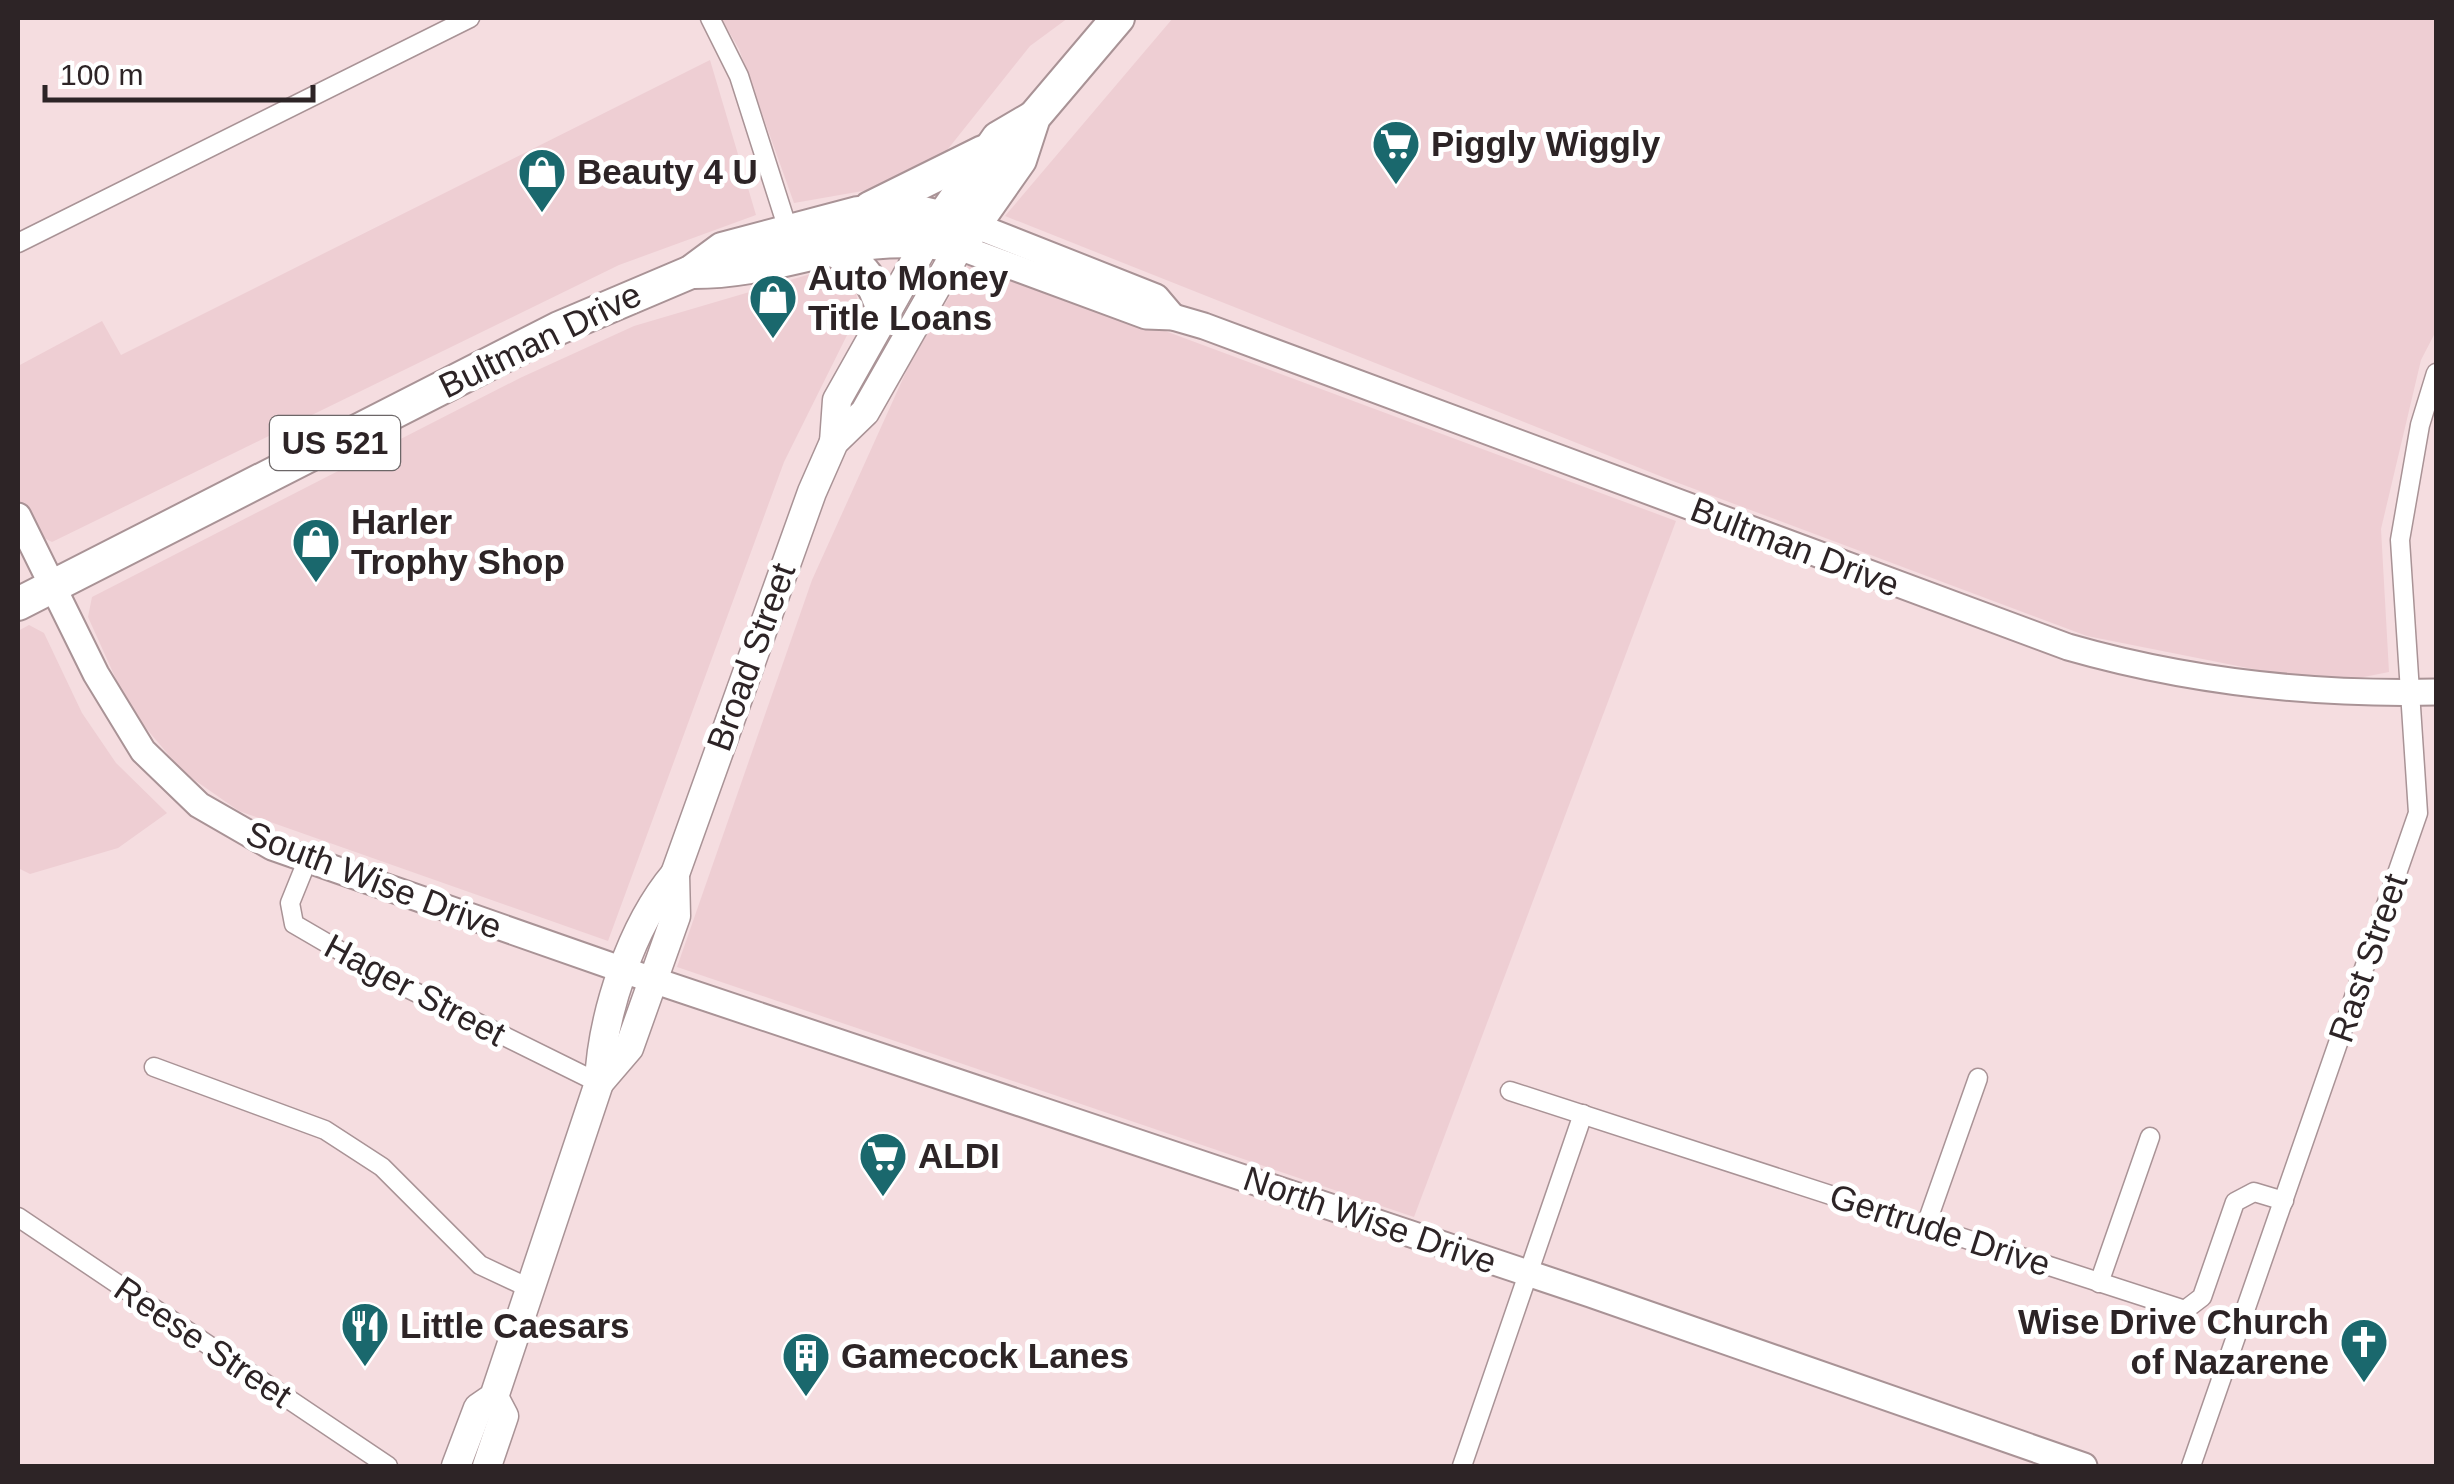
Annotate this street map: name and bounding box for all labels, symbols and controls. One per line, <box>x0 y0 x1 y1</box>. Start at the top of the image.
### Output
scale bar <box>45 40 312 102</box>
text: 100 m <box>60 58 143 91</box>
supermarket icon: Piggly Wiggly <box>1370 118 1422 186</box>
place label: Piggly Wiggly <box>1431 124 1661 163</box>
shop icon: Beauty 4 U <box>516 146 568 214</box>
place label: Beauty 4 U <box>577 152 758 191</box>
place label: Auto Money Title Loans <box>808 258 1009 337</box>
shop icon: Auto Money Title Loans <box>747 272 799 340</box>
street label: Bultman Drive <box>432 274 647 405</box>
road number: US 521 <box>270 416 400 470</box>
street label: Bultman Drive <box>1686 489 1905 604</box>
place label: Harler Trophy Shop <box>351 502 565 581</box>
shop icon: Harler Trophy Shop <box>290 516 342 584</box>
street label: Broad Street <box>699 558 803 756</box>
street label: South Wise Drive <box>241 813 507 946</box>
street label: Rast Street <box>2321 868 2415 1047</box>
street label: Hager Street <box>318 926 512 1053</box>
supermarket icon: ALDI <box>857 1130 909 1198</box>
place label: ALDI <box>918 1136 1000 1175</box>
street label: North Wise Drive <box>1239 1158 1502 1281</box>
street label: Gertrude Drive <box>1825 1176 2055 1284</box>
street label: Reese Street <box>108 1268 299 1415</box>
restaurant icon: Little Caesars <box>339 1300 391 1368</box>
place label: Wise Drive Church of Nazarene <box>2018 1302 2329 1381</box>
place label: Little Caesars <box>400 1306 630 1345</box>
church icon: Wise Drive Church of Nazarene <box>2338 1316 2390 1384</box>
building icon: Gamecock Lanes <box>780 1330 832 1398</box>
place label: Gamecock Lanes <box>841 1336 1129 1375</box>

